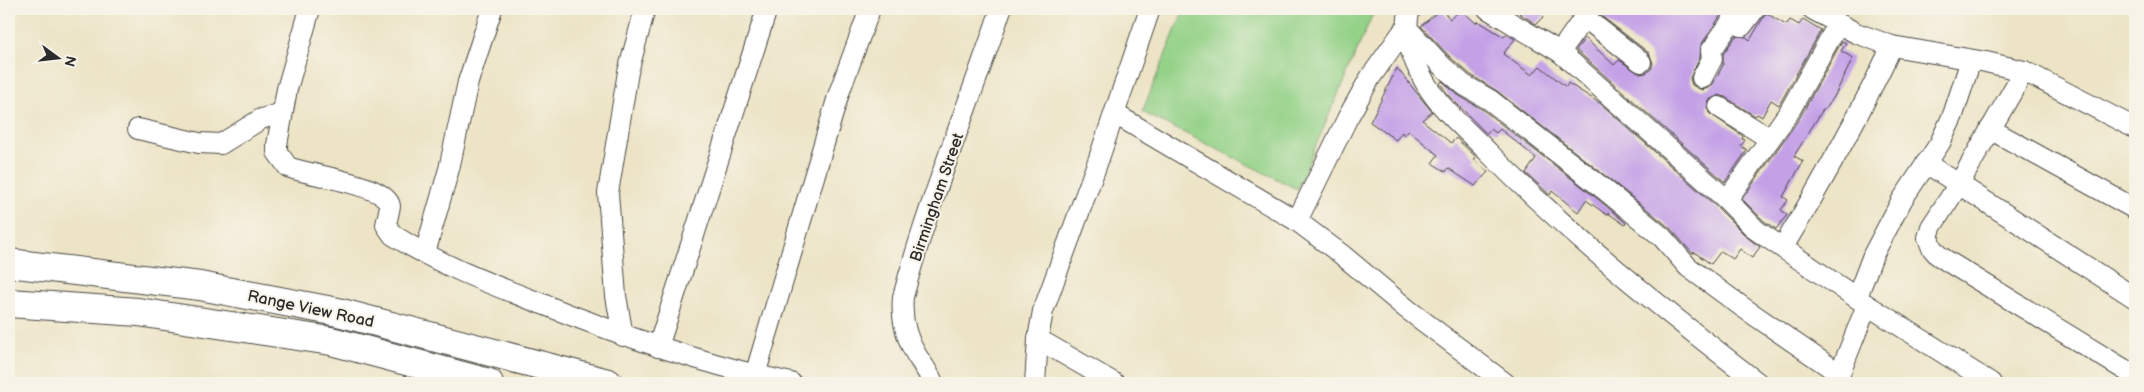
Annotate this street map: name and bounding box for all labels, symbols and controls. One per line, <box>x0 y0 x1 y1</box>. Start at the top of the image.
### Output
north arrow <box>32 32 82 82</box>
text: N <box>61 54 80 69</box>
street label: Birmingham Street <box>906 131 968 264</box>
street label: Range View Road <box>246 287 376 332</box>

